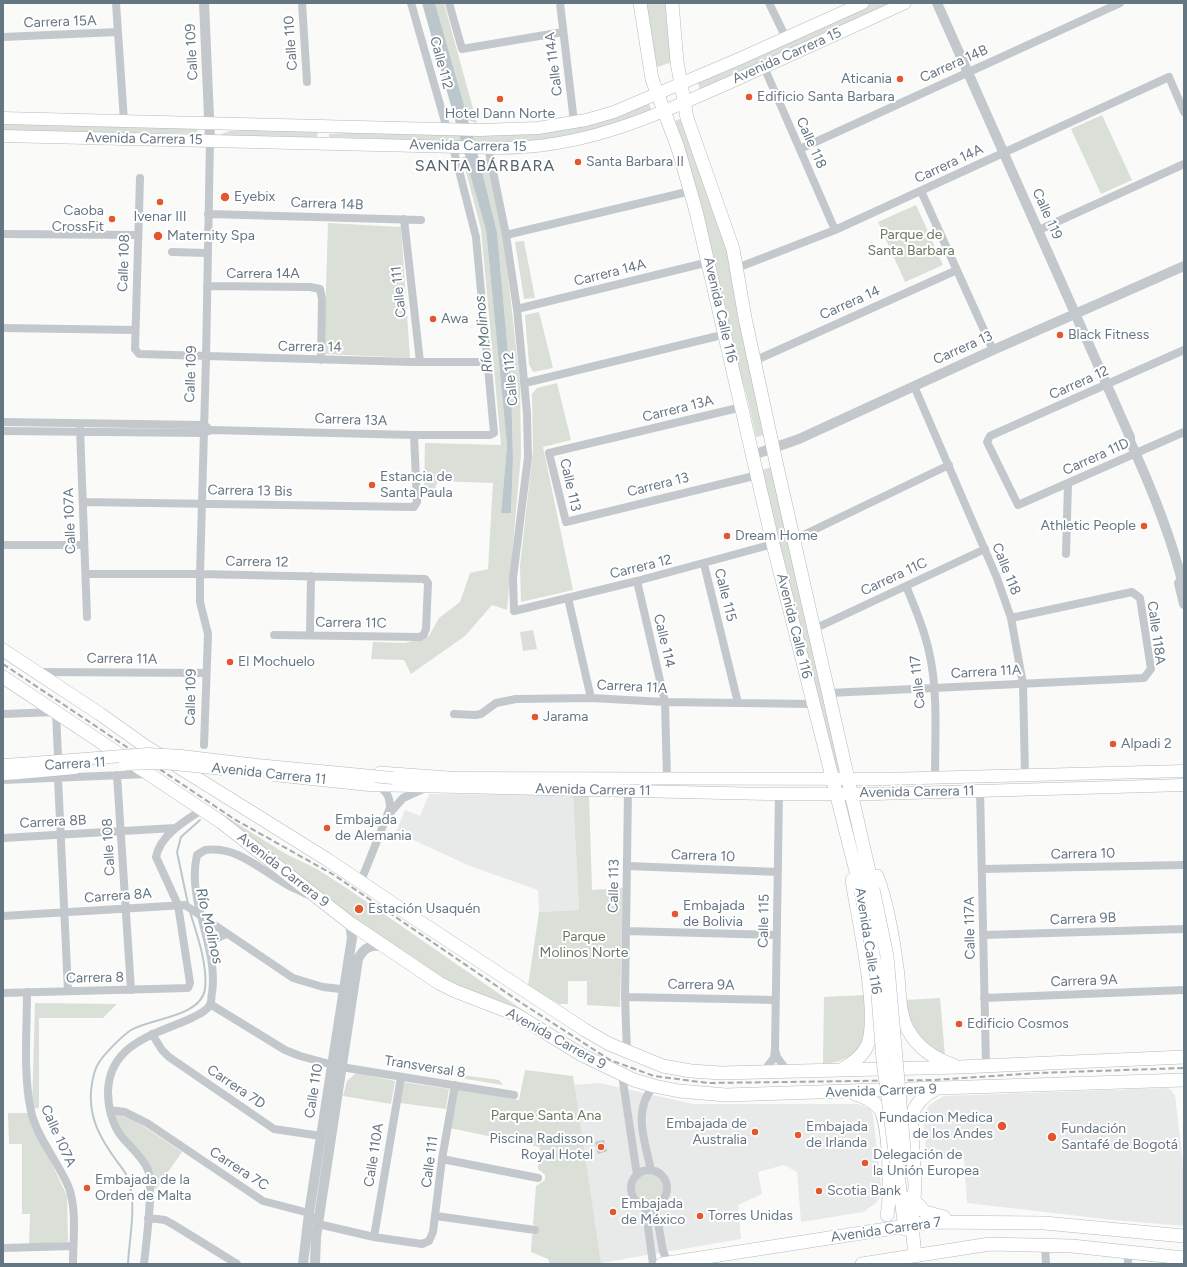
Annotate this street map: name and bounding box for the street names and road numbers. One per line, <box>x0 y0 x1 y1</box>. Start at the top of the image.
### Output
street label: Carrera 15A <box>23 12 97 32</box>
street label: Calle 110 <box>281 15 301 71</box>
street label: Calle 109 <box>182 23 202 81</box>
street label: Avenida Carrera 15 <box>730 24 844 88</box>
street label: Calle 114A <box>542 31 566 97</box>
street label: Calle 112 <box>426 35 456 91</box>
street label: Carrera 14B <box>917 42 991 86</box>
street label: Calle 118 <box>792 115 830 171</box>
street label: Avenida Carrera 15 <box>85 130 203 148</box>
street label: Avenida Carrera 15 <box>409 137 527 155</box>
street label: Carrera 14A <box>912 141 986 187</box>
street label: Calle 119 <box>1028 186 1066 242</box>
street label: Carrera 14B <box>290 194 364 214</box>
street label: Calle 108 <box>115 234 133 292</box>
street label: Carrera 14A <box>572 256 648 290</box>
street label: Avenida Calle 116 <box>700 256 740 364</box>
street label: Calle 111 <box>388 265 410 319</box>
street label: Carrera 14A <box>226 266 300 282</box>
street label: Carrera 14 <box>817 282 883 324</box>
street label: Carrera 13 <box>931 327 995 369</box>
street label: Carrera 14 <box>278 338 342 356</box>
street label: Calle 109 <box>182 345 200 403</box>
street label: Calle 112 <box>500 351 522 407</box>
street label: Carrera 12 <box>1047 362 1111 404</box>
street label: Carrera 13A <box>641 392 715 426</box>
street label: Carrera 13A <box>314 410 388 430</box>
street label: Carrera 11D <box>1060 435 1132 479</box>
street label: Calle 113 <box>556 457 584 513</box>
street label: Carrera 13 <box>625 469 691 501</box>
street label: Carrera 13 Bis <box>207 482 293 500</box>
street label: Calle 107A <box>60 488 80 554</box>
street label: Calle 118 <box>988 541 1024 597</box>
street label: Carrera 12 <box>608 551 674 583</box>
street label: Carrera 12 <box>225 553 289 571</box>
street label: Carrera 11C <box>858 554 930 600</box>
street label: Calle 115 <box>710 567 740 623</box>
street label: Avenida Calle 116 <box>773 572 815 680</box>
street label: Calle 118A <box>1143 600 1169 666</box>
street label: Calle 114 <box>650 612 678 670</box>
street label: Carrera 11C <box>315 614 387 632</box>
street label: Carrera 11A <box>87 650 157 668</box>
street label: Calle 117 <box>907 654 929 710</box>
street label: Carrera 11A <box>950 662 1022 682</box>
street label: Calle 109 <box>182 668 200 726</box>
street label: Carrera 11A <box>596 677 668 697</box>
street label: Carrera 11 <box>44 754 106 774</box>
street label: Avenida Carrera 11 <box>211 760 327 788</box>
street label: Avenida Carrera 11 <box>535 781 651 799</box>
street label: Avenida Carrera 11 <box>859 783 975 801</box>
street label: Carrera 8B <box>19 812 87 832</box>
street label: Calle 108 <box>99 818 119 876</box>
street label: Avenida Carrera 9 <box>234 829 332 911</box>
street label: Carrera 10 <box>1051 845 1115 863</box>
street label: Carrera 10 <box>671 846 735 866</box>
street label: Calle 113 <box>605 859 623 913</box>
street label: Carrera 8A <box>84 885 152 907</box>
street label: Avenida Calle 116 <box>851 886 885 996</box>
street label: Calle 115 <box>755 894 773 948</box>
street label: Calle 117A <box>961 896 979 960</box>
street label: Carrera 9B <box>1050 909 1116 929</box>
street label: Carrera 8 <box>66 969 124 987</box>
street label: Carrera 9A <box>1050 971 1118 991</box>
street label: Carrera 9A <box>667 976 735 994</box>
street label: Avenida Carrera 9 <box>503 1005 609 1073</box>
street label: Transversal 8 <box>383 1052 467 1082</box>
street label: Carrera 7D <box>204 1061 268 1113</box>
street label: Calle 110 <box>301 1063 327 1119</box>
street label: Avenida Carrera 9 <box>825 1081 937 1101</box>
street label: Calle 107A <box>37 1102 79 1170</box>
street label: Calle 110A <box>361 1122 387 1188</box>
street label: Calle 111 <box>418 1135 442 1189</box>
street label: Carrera 7C <box>206 1144 272 1194</box>
street label: Avenida Carrera 7 <box>830 1214 942 1246</box>

